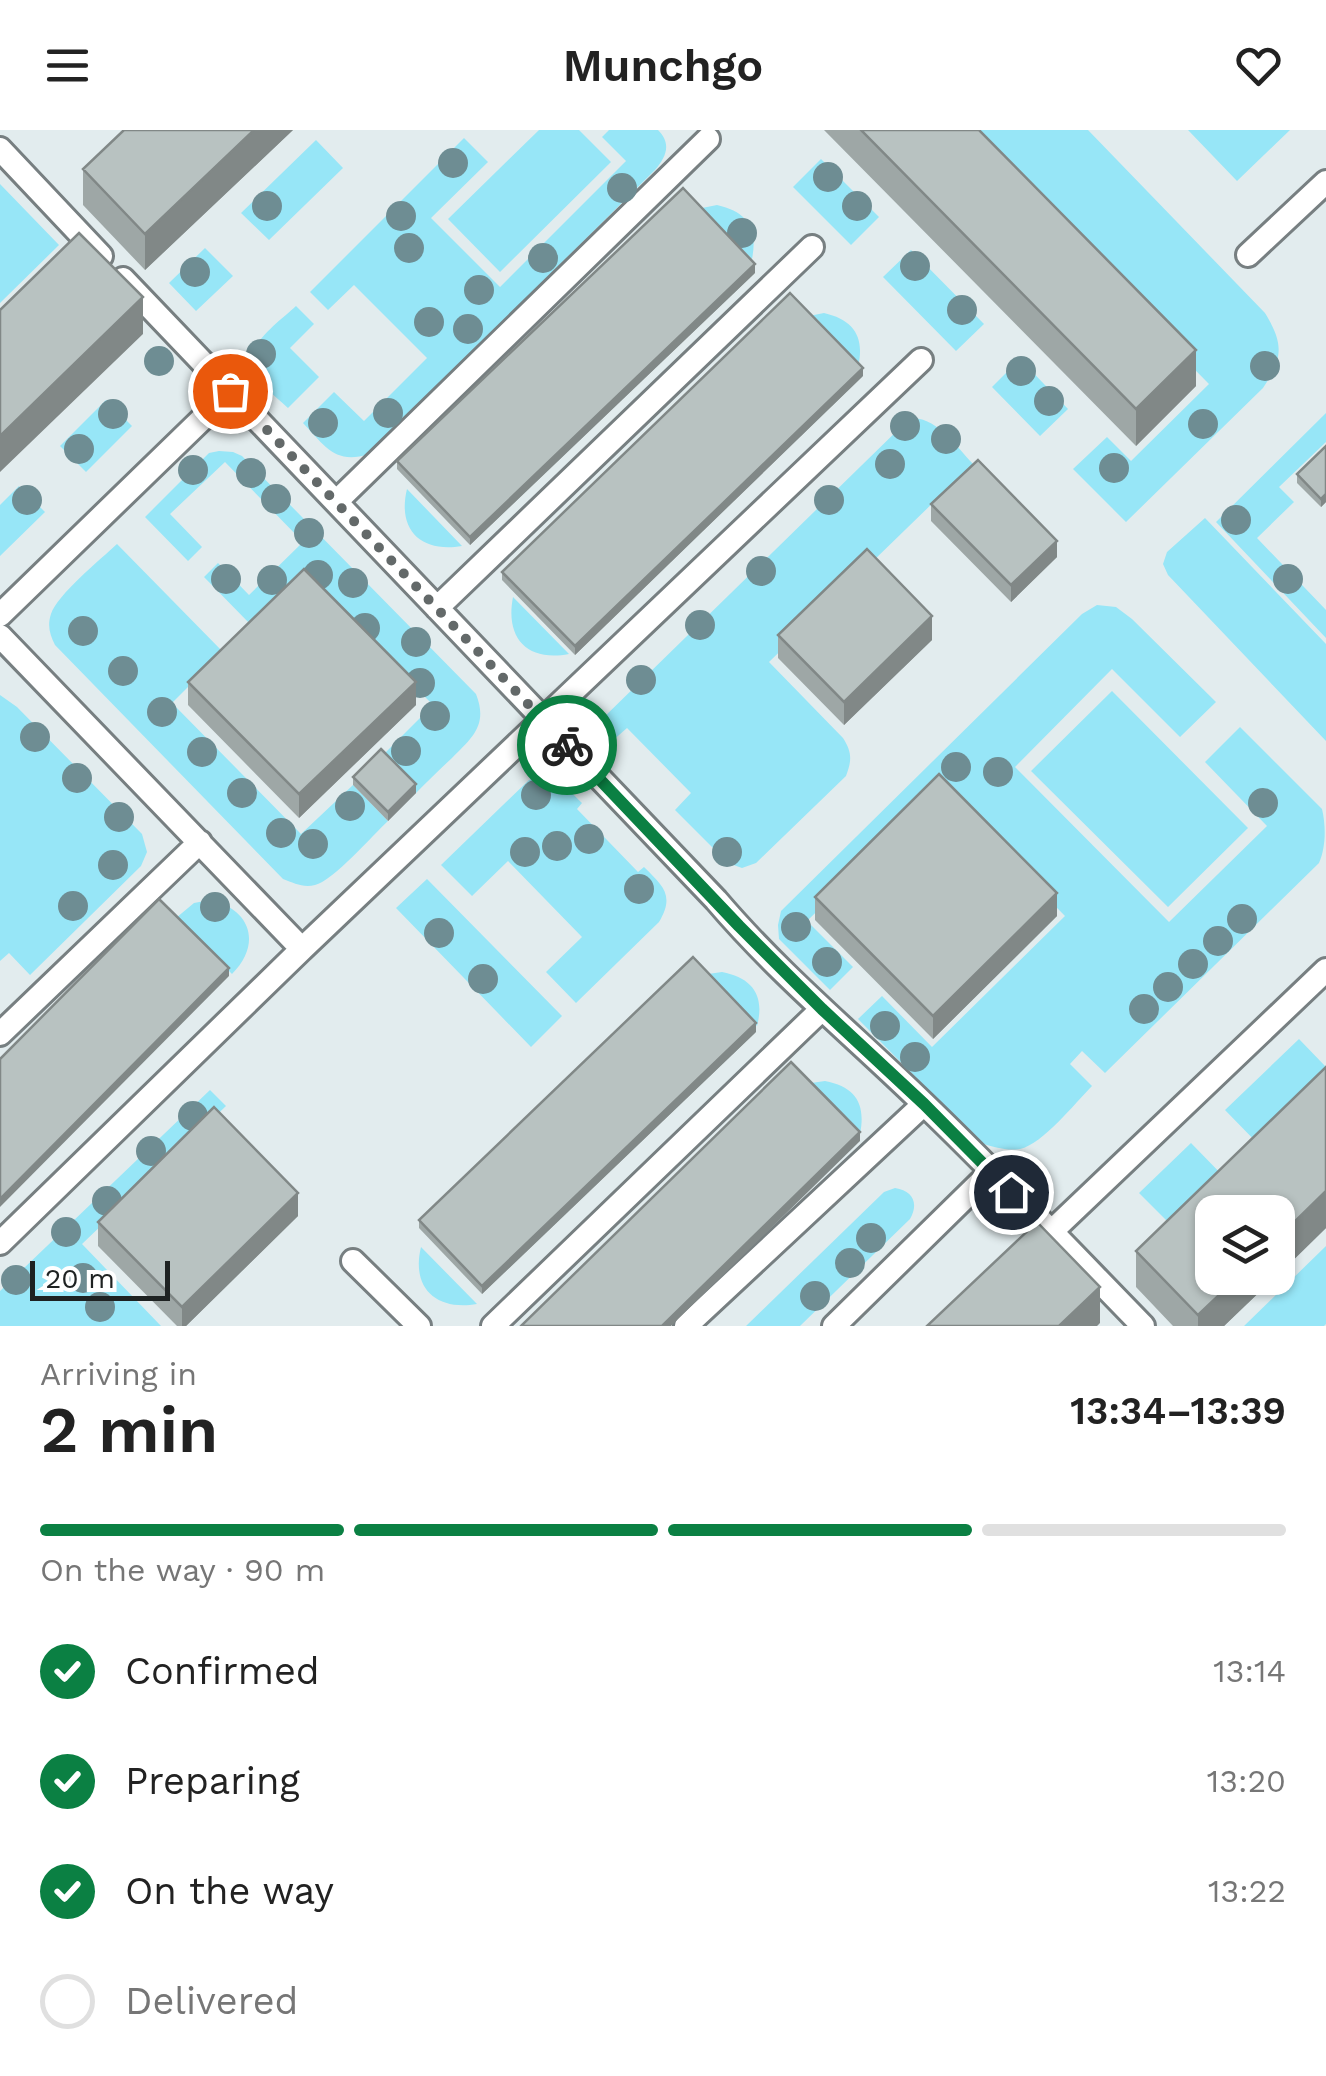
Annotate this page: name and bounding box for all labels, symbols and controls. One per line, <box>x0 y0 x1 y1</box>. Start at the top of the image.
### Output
icon: menu <box>40 38 95 93</box>
icon: heart <box>1231 38 1286 93</box>
text: Munchgo <box>563 39 763 92</box>
pin <box>188 349 273 434</box>
icon: bag <box>203 364 258 419</box>
courier <box>517 695 617 795</box>
icon: bike <box>540 718 595 773</box>
pin <box>969 1150 1054 1235</box>
icon: home <box>984 1165 1039 1220</box>
map controls <box>1195 1195 1295 1295</box>
button: layers <box>1195 1195 1295 1295</box>
scale bar <box>30 1256 170 1300</box>
text: 20 m <box>45 1262 115 1295</box>
text: Arriving in <box>40 1355 197 1393</box>
text: 13:34–13:39 <box>1070 1389 1286 1433</box>
text: 2 min <box>40 1392 218 1468</box>
text: On the way · 90 m <box>40 1551 325 1589</box>
icon: check <box>40 1644 95 1699</box>
text: Confirmed <box>125 1649 320 1693</box>
text: 13:14 <box>1213 1652 1286 1690</box>
icon: check <box>40 1754 95 1809</box>
text: Preparing <box>125 1759 300 1803</box>
text: 13:20 <box>1207 1762 1286 1800</box>
icon: check <box>40 1864 95 1919</box>
text: On the way <box>125 1869 334 1913</box>
text: 13:22 <box>1208 1872 1286 1910</box>
text: Delivered <box>125 1979 298 2023</box>

